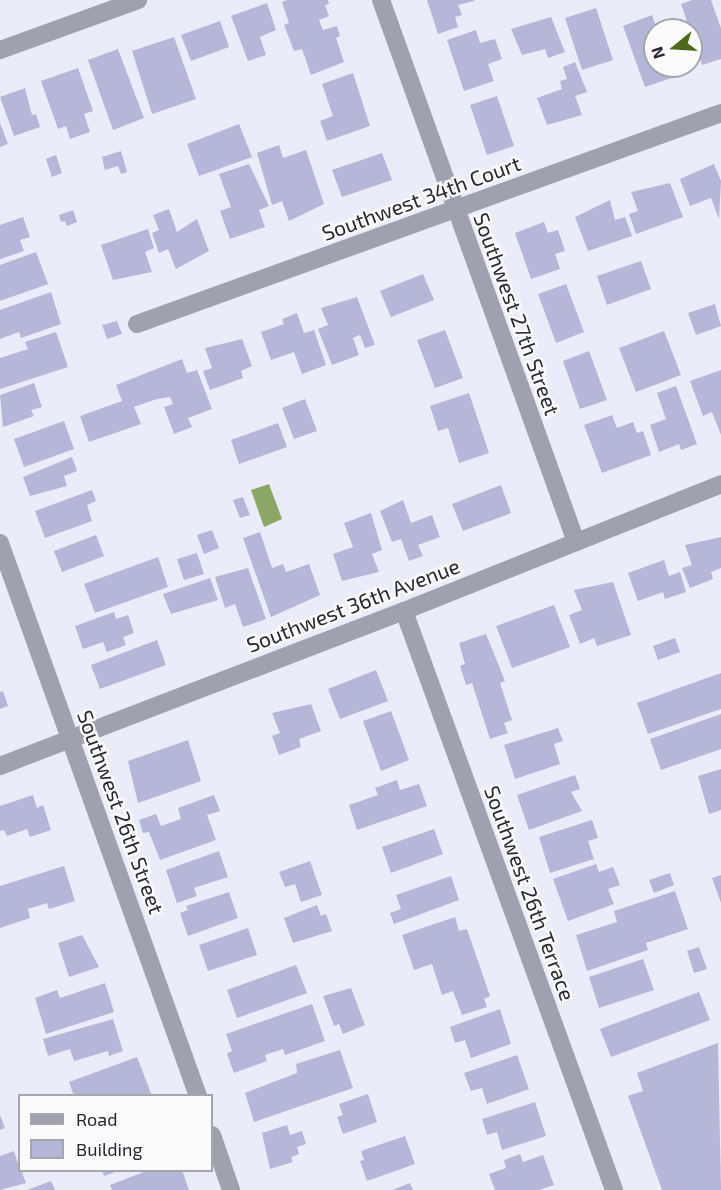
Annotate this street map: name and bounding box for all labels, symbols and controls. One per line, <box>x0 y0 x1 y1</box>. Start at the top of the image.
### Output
north arrow <box>643 18 703 78</box>
text: N <box>646 45 668 62</box>
street label: Southwest 34th Court <box>318 150 524 246</box>
street label: Southwest 27th Street <box>469 209 565 419</box>
street label: Southwest 36th Avenue <box>243 553 463 657</box>
street label: Southwest 26th Street <box>72 707 170 917</box>
street label: Southwest 26th Terrace <box>479 782 581 1004</box>
legend <box>18 1094 213 1172</box>
text: Road <box>76 1108 117 1130</box>
text: Building <box>76 1138 143 1160</box>

